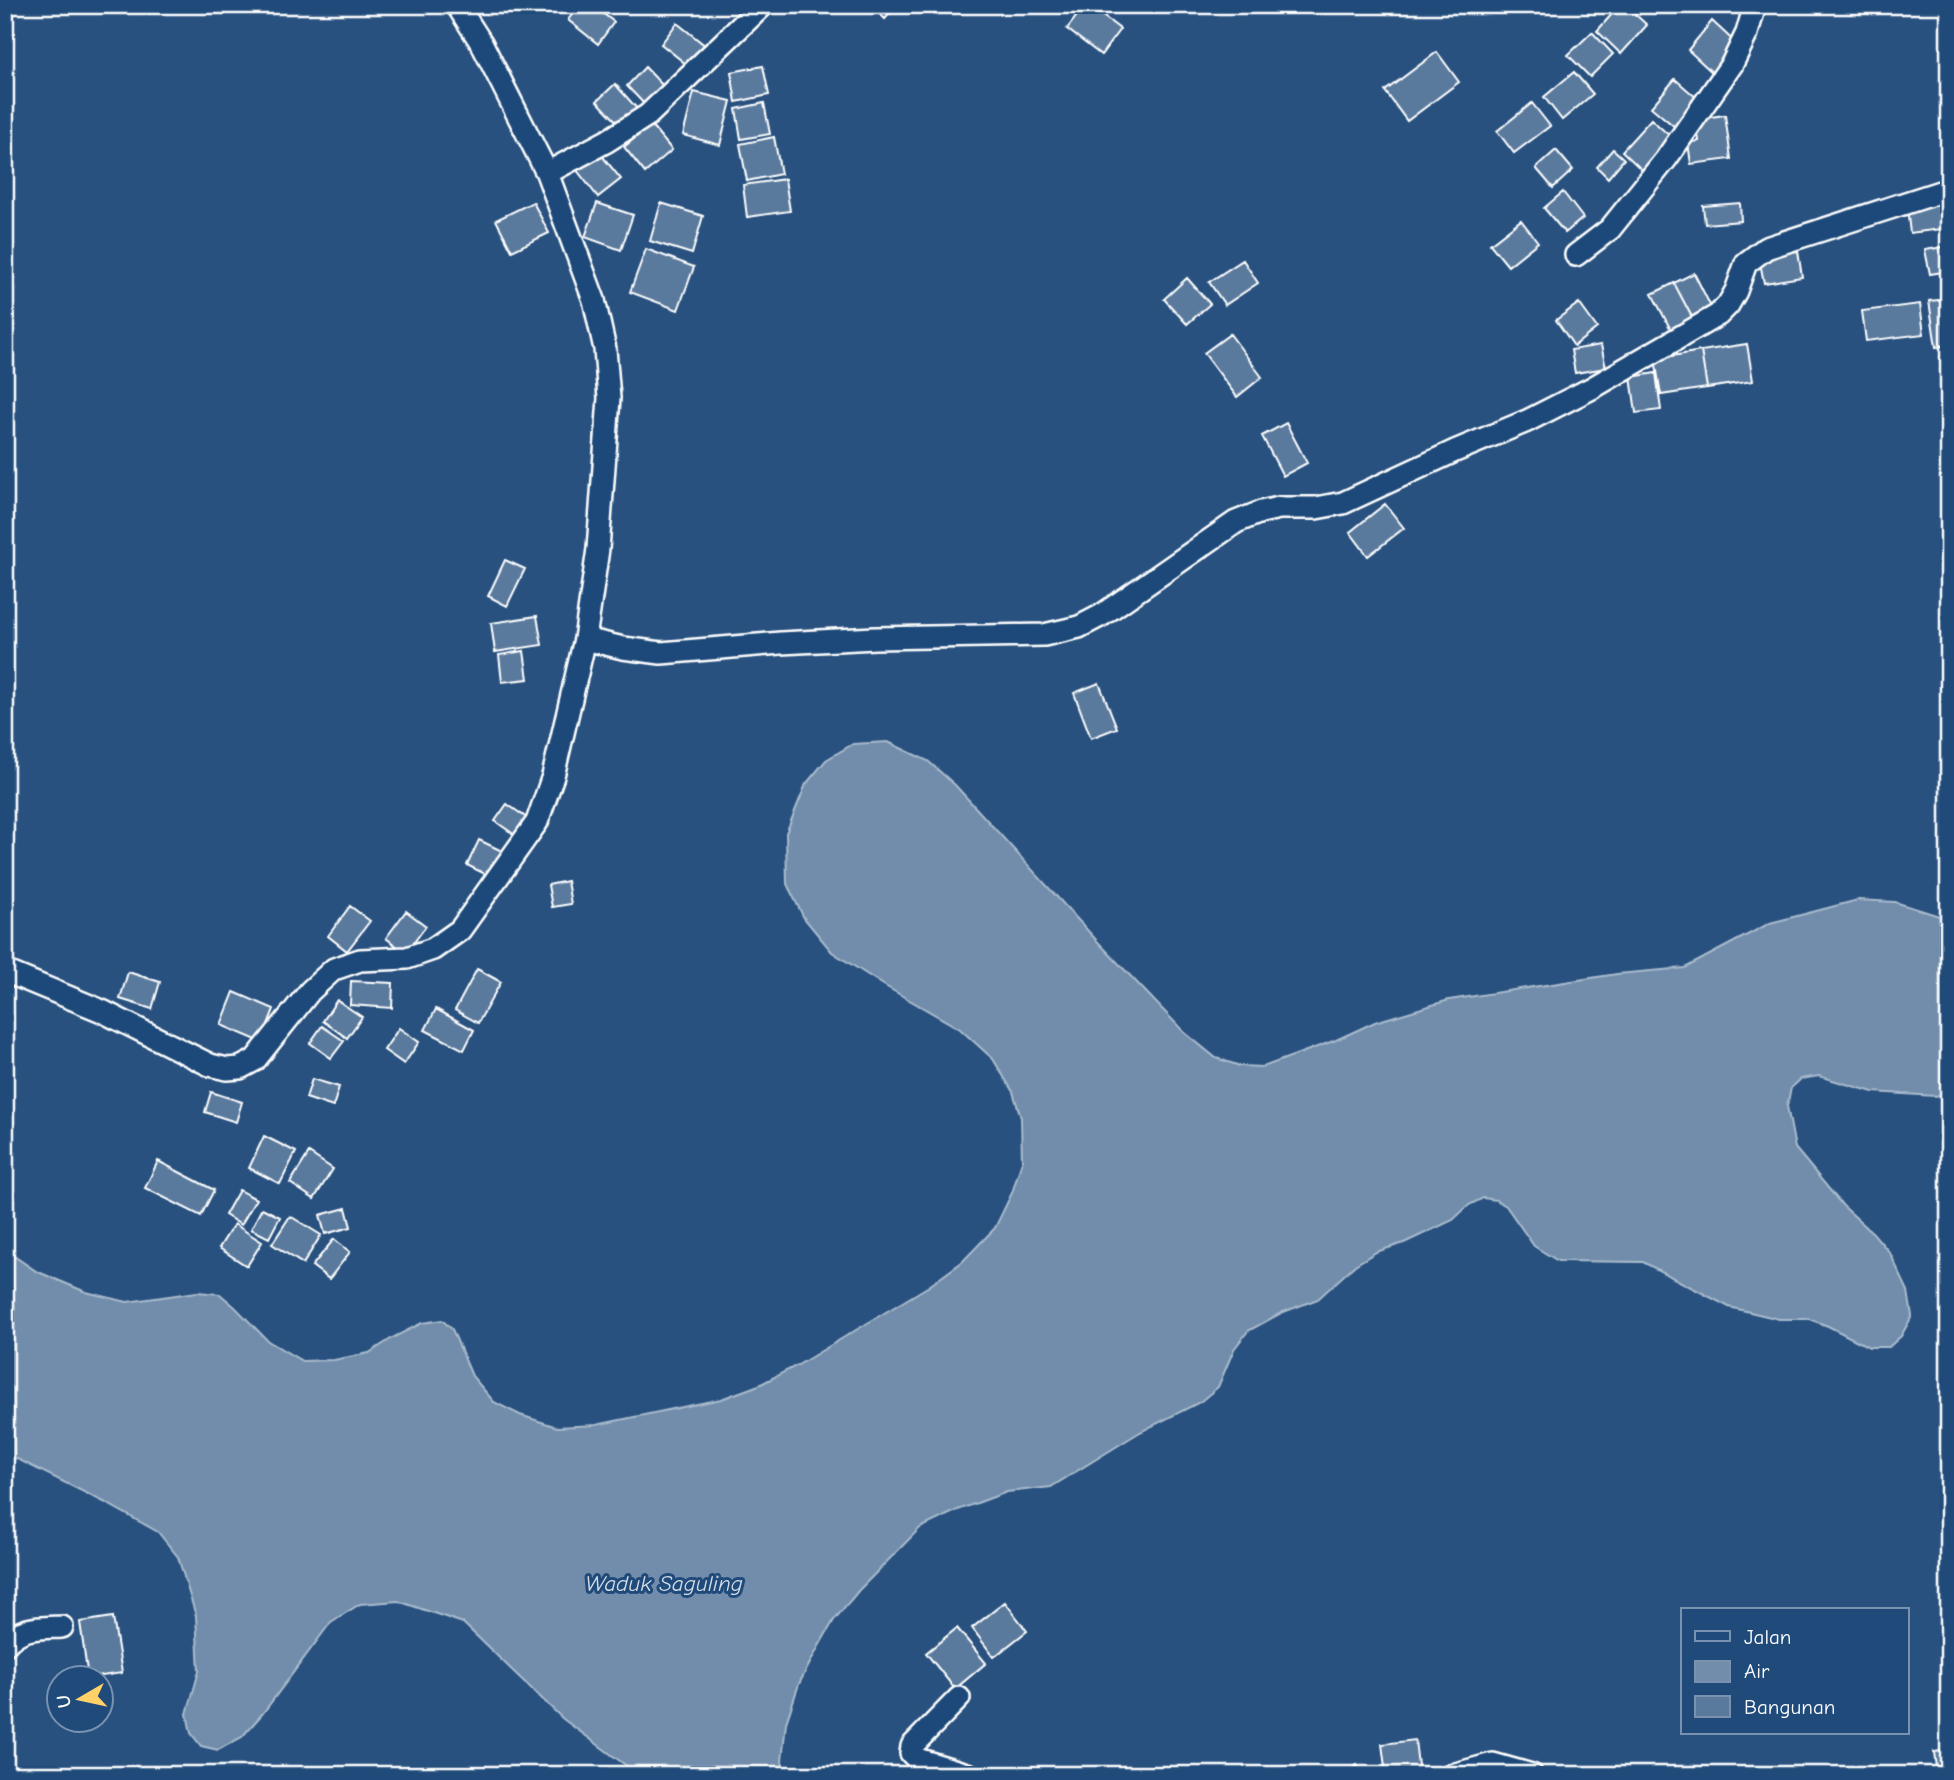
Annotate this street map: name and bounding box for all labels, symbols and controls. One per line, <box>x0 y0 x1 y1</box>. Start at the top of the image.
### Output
water label: Waduk Saguling <box>585 1570 743 1597</box>
legend <box>1681 1608 1909 1734</box>
text: Jalan <box>1744 1625 1791 1649</box>
text: Air <box>1744 1659 1770 1683</box>
north arrow <box>46 1664 116 1734</box>
text: U <box>52 1694 76 1710</box>
text: Bangunan <box>1744 1695 1835 1719</box>

